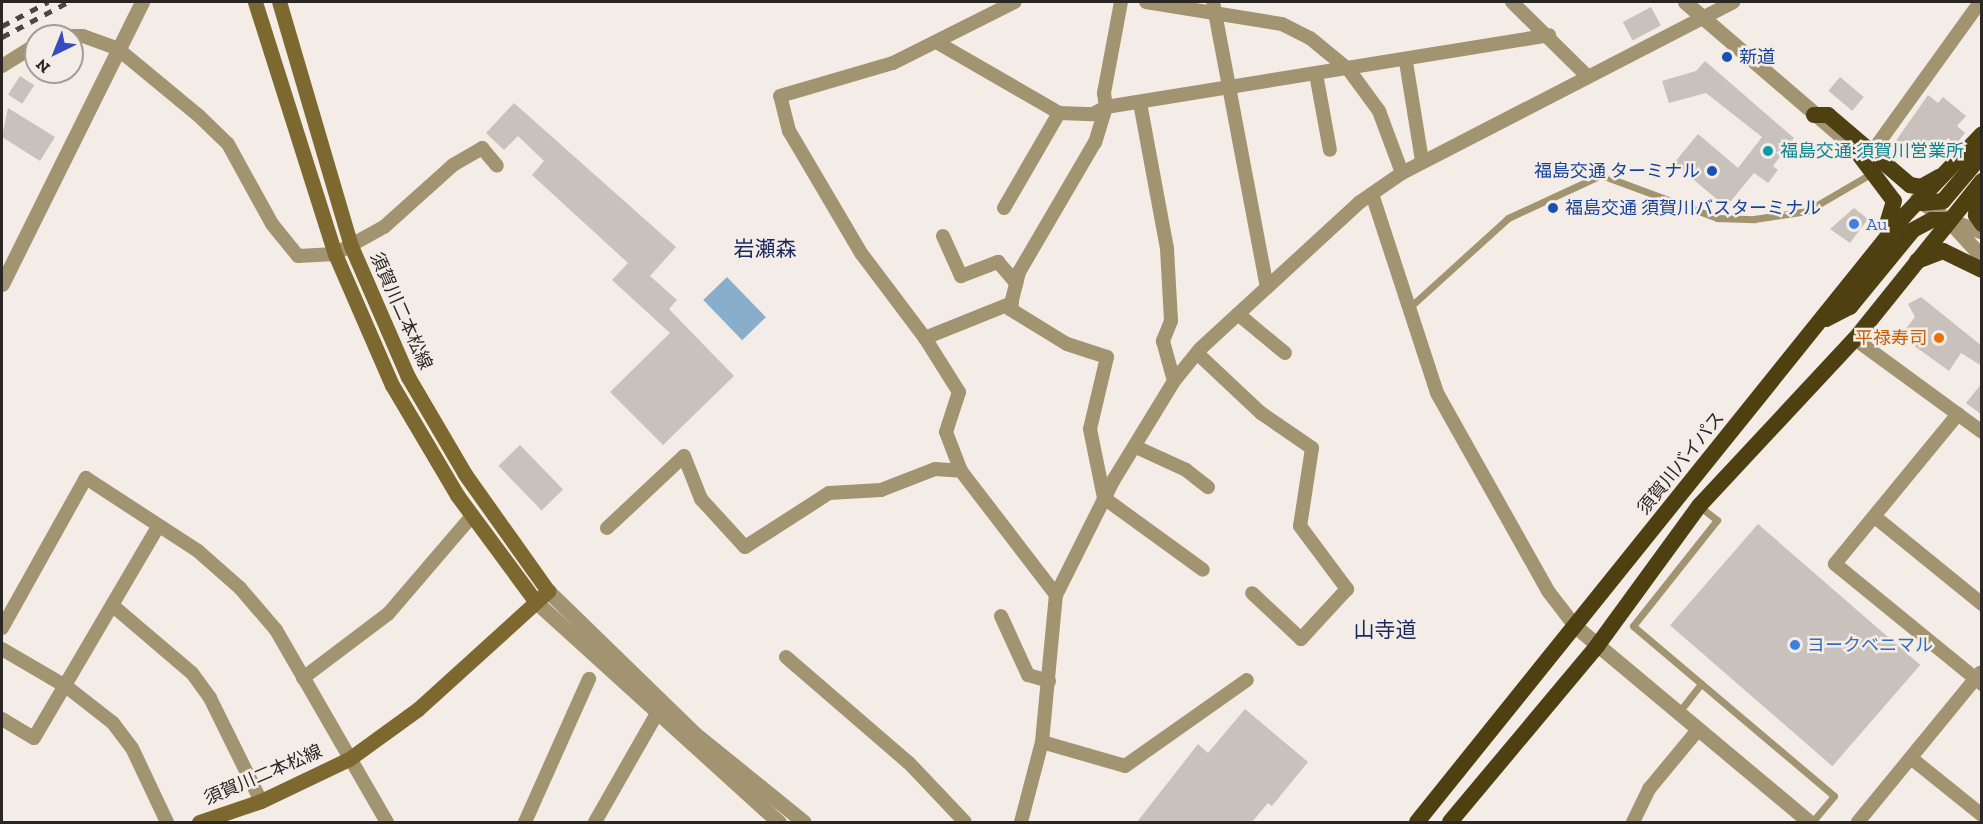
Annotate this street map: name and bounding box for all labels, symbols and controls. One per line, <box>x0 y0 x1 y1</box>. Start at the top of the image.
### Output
north arrow <box>24 24 84 84</box>
place label: 新道 <box>1739 46 1775 68</box>
marker: 新道 <box>1720 50 1734 64</box>
text: N <box>32 55 54 77</box>
place label: 福島交通 須賀川営業所 <box>1780 140 1964 162</box>
marker: 福島交通 須賀川営業所 <box>1761 144 1775 158</box>
place label: 福島交通 ターミナル <box>1534 160 1700 182</box>
marker: 福島交通 ターミナル <box>1705 164 1719 178</box>
place label: 福島交通 須賀川バスターミナル <box>1565 197 1821 219</box>
marker: 福島交通 須賀川バスターミナル <box>1546 201 1560 215</box>
place label: Au <box>1866 213 1887 235</box>
marker: Au <box>1847 217 1861 231</box>
district label: 岩瀬森 <box>734 236 796 262</box>
street label: 須賀川二本松線 <box>366 249 436 373</box>
place label: 平禄寿司 <box>1855 327 1927 349</box>
marker: 平禄寿司 <box>1932 331 1946 345</box>
street label: 須賀川バイパス <box>1633 407 1729 519</box>
district label: 山寺道 <box>1354 617 1416 643</box>
place label: ヨークベニマル <box>1807 634 1933 656</box>
marker: ヨークベニマル <box>1788 638 1802 652</box>
street label: 須賀川二本松線 <box>201 740 325 810</box>

